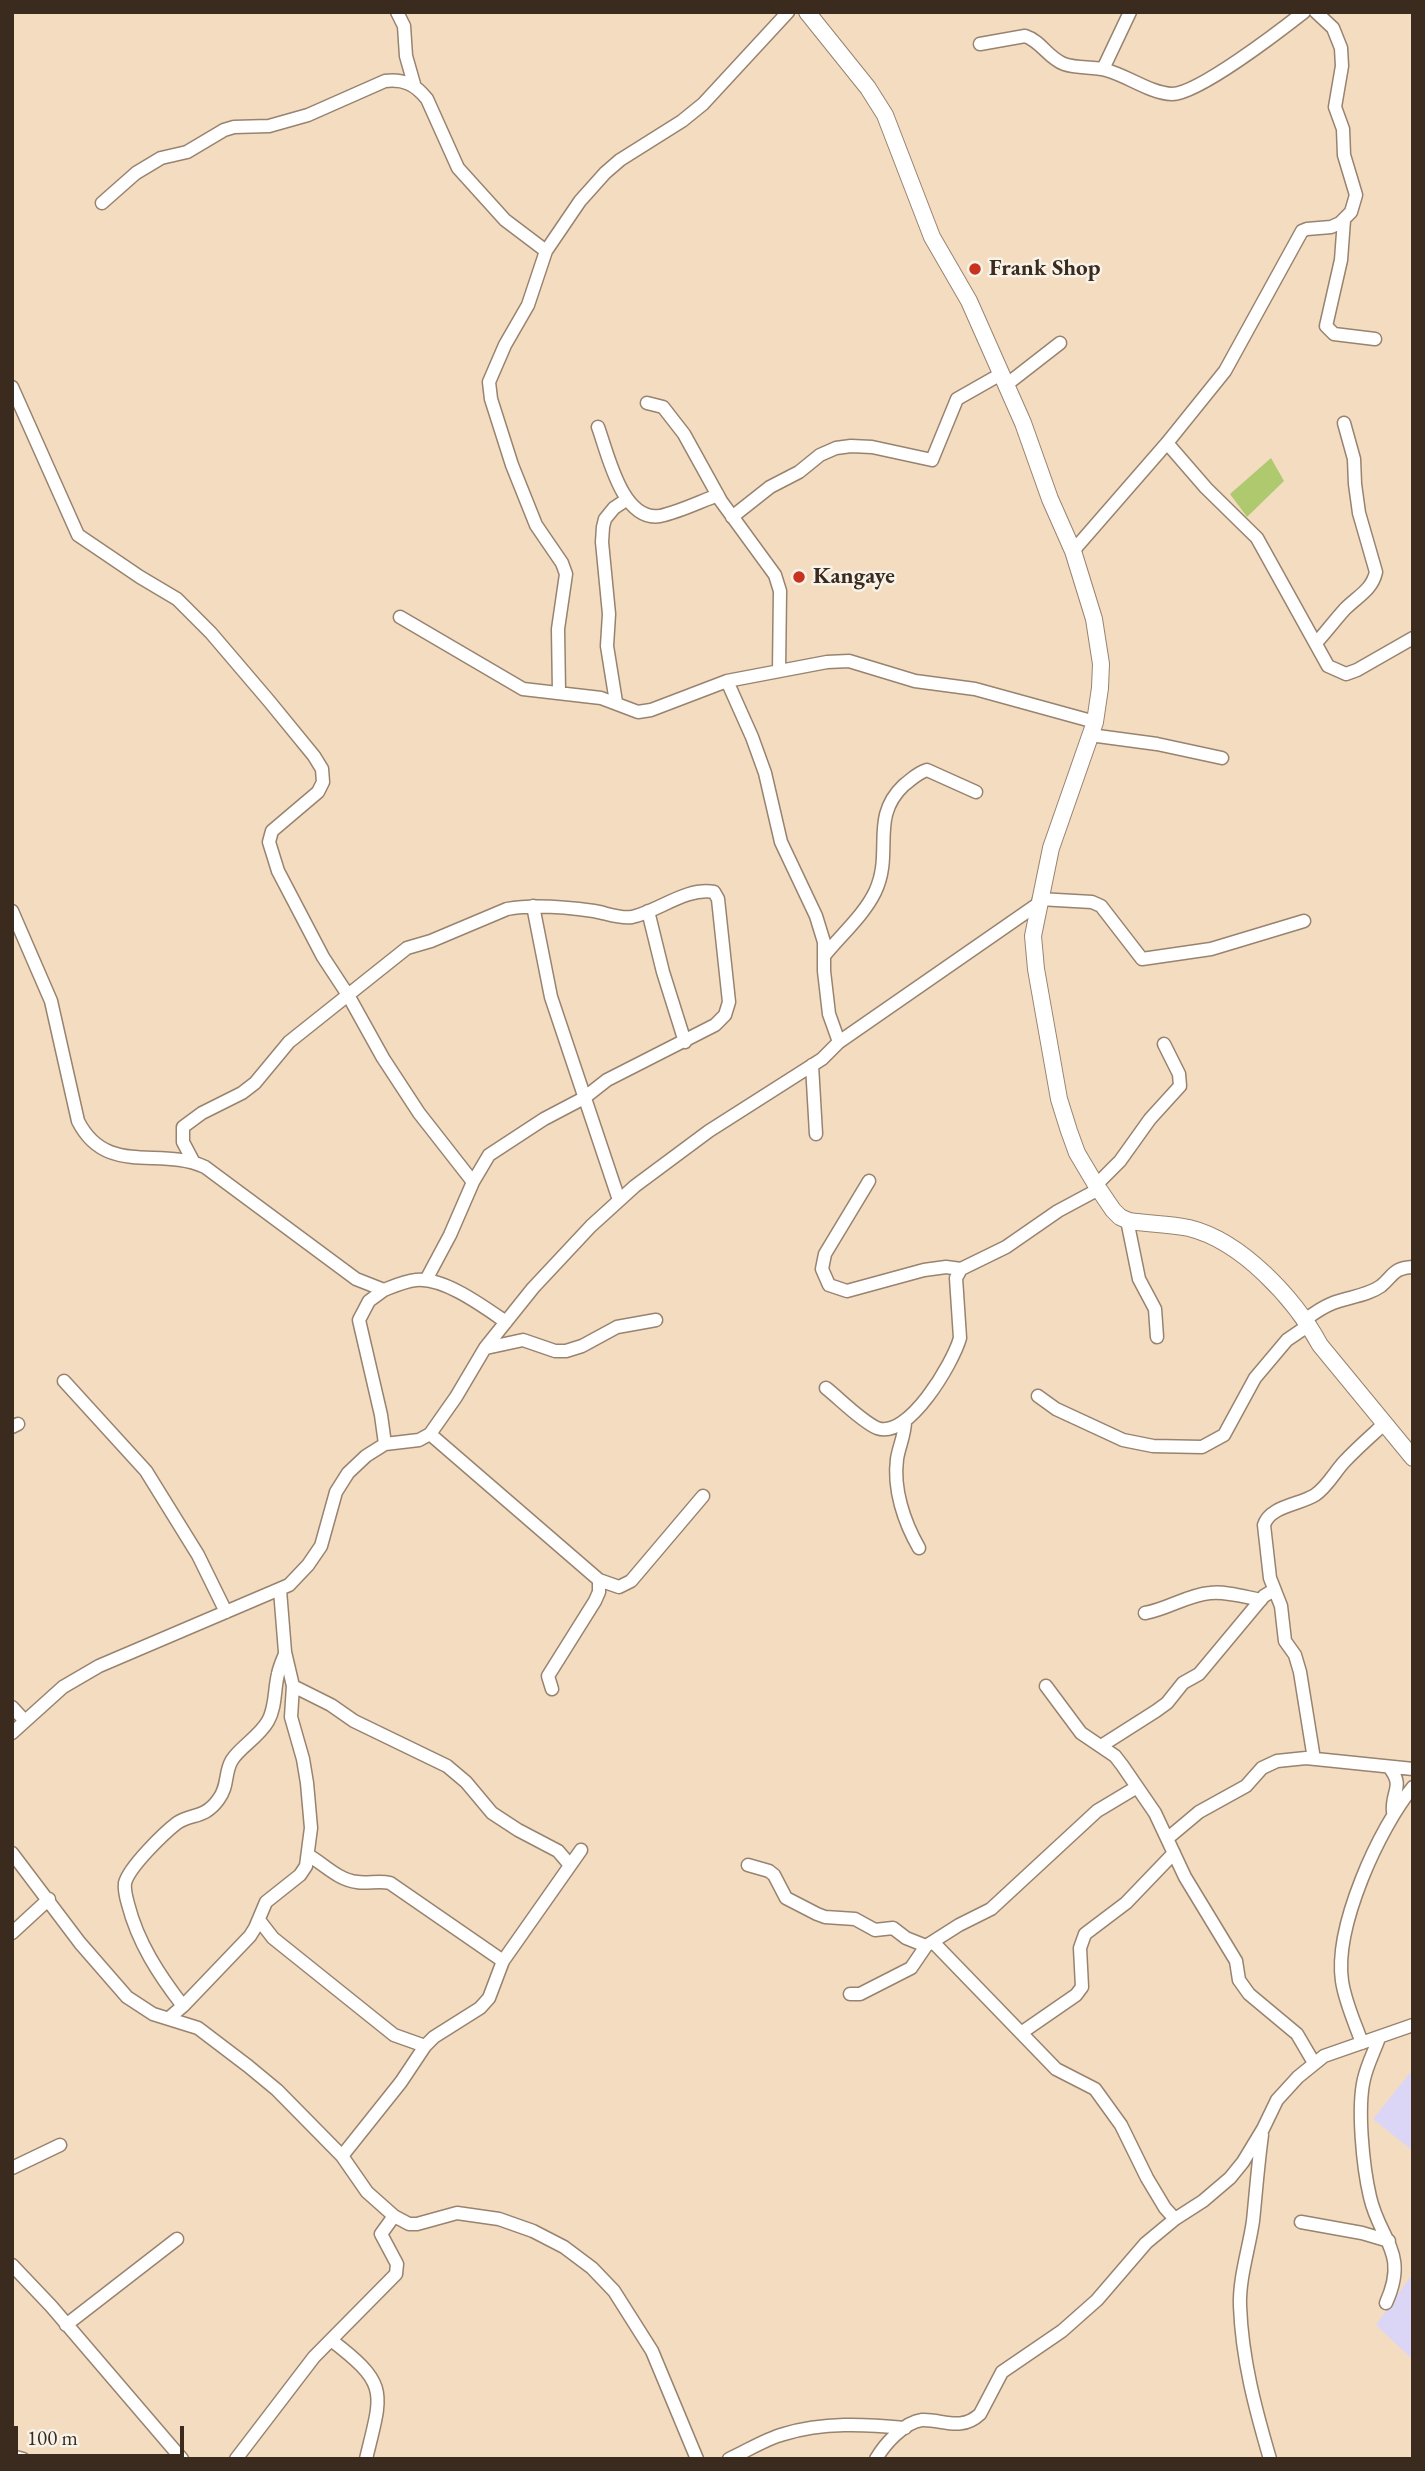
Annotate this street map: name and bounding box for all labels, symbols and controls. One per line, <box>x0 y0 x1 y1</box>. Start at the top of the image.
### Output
place label: Frank Shop <box>989 255 1100 283</box>
marker: Frank Shop <box>967 261 983 277</box>
place label: Kangaye <box>813 563 895 591</box>
marker: Kangaye <box>791 569 807 585</box>
scale bar <box>18 2412 187 2456</box>
text: 100 m <box>27 2424 78 2451</box>

